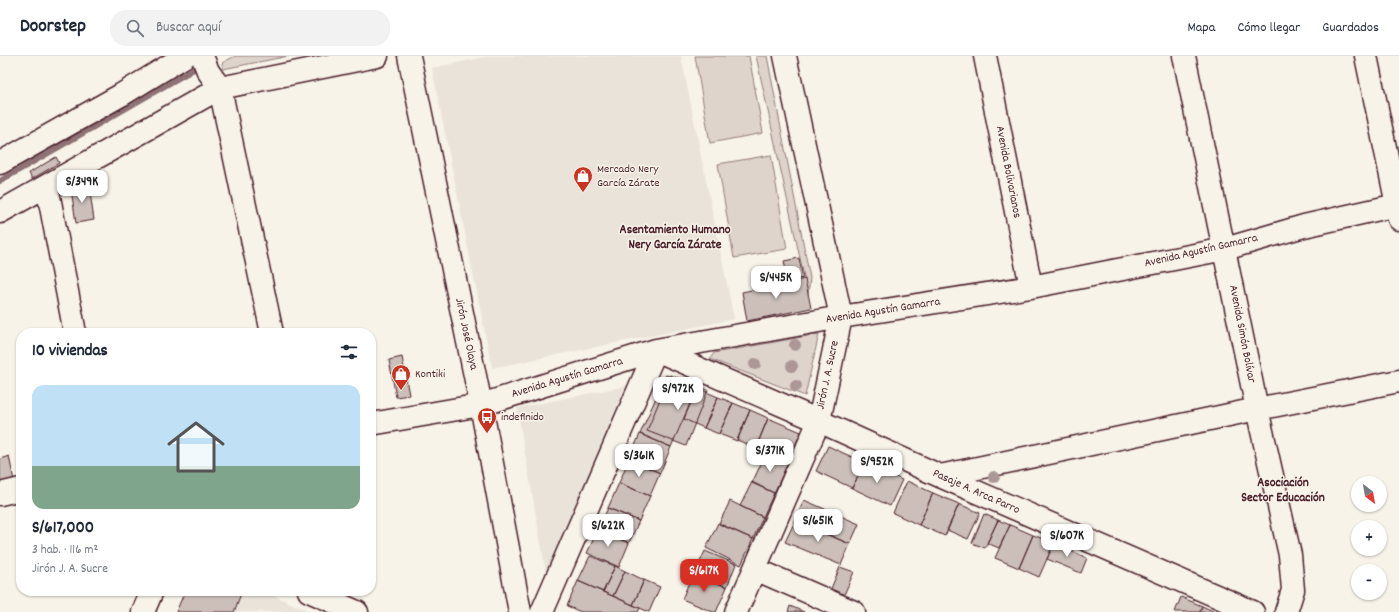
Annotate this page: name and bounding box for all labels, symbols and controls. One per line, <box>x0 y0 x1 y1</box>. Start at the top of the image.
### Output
search box <box>110 10 390 46</box>
text: Doorstep <box>20 14 86 41</box>
icon: search <box>124 17 146 39</box>
text: Buscar aquí <box>156 17 221 39</box>
text: Mapa <box>1188 18 1215 38</box>
text: Cómo llegar <box>1237 18 1300 38</box>
text: Guardados <box>1322 18 1379 38</box>
street label: Avenida Bolivarianos <box>991 124 1025 220</box>
place label: Mercado Nery García Zárate <box>597 161 660 192</box>
shop icon: Mercado Nery García Zárate <box>572 165 594 193</box>
pin: S/349K <box>49 170 115 204</box>
text: S/349K <box>66 173 98 192</box>
district label: Asentamiento Humano Nery García Zárate <box>620 221 731 255</box>
street label: Avenida Agustín Gamarra <box>1143 230 1260 272</box>
pin: S/445K <box>743 266 809 300</box>
text: S/445K <box>760 269 792 288</box>
street label: Avenida Simón Bolívar <box>1224 284 1260 385</box>
street label: Avenida Agustín Gamarra <box>825 294 942 328</box>
street label: Jirón José Olaya <box>450 296 482 372</box>
street label: Jirón J. A. Sucre <box>812 339 844 411</box>
text: 10 viviendas <box>32 340 108 364</box>
icon: filters <box>338 341 360 363</box>
street label: Avenida Agustín Gamarra <box>509 353 625 403</box>
shop icon: Kontiki <box>390 363 412 391</box>
place label: Kontiki <box>415 366 445 383</box>
pin: S/972K <box>645 377 711 411</box>
text: S/972K <box>662 380 694 399</box>
bus stop icon: indefinido <box>476 406 498 434</box>
place label: indefinido <box>501 409 544 426</box>
icon: home <box>160 411 232 483</box>
pin: S/371K <box>737 439 803 473</box>
text: S/371K <box>755 442 785 461</box>
pin: S/361K <box>606 444 672 478</box>
text: S/361K <box>624 447 654 466</box>
pin: S/952K <box>844 450 910 484</box>
text: S/952K <box>860 453 894 472</box>
street label: Pasaje A. Arca Parro <box>930 465 1022 519</box>
district label: Asociación Sector Educación <box>1241 474 1325 508</box>
north arrow <box>1351 476 1387 512</box>
map controls <box>1351 476 1387 600</box>
pin: S/651K <box>785 509 851 543</box>
text: S/651K <box>803 512 833 531</box>
pin: S/622K <box>575 514 641 548</box>
text: S/617,000 <box>32 517 94 541</box>
text: S/622K <box>591 517 625 536</box>
button: + <box>1351 520 1387 556</box>
pin: S/607K <box>1034 524 1100 558</box>
text: S/607K <box>1050 527 1084 546</box>
text: 3 hab. · 116 m² <box>32 541 98 560</box>
pin: S/617K <box>671 559 737 593</box>
text: Jirón J. A. Sucre <box>32 560 108 579</box>
text: S/617K <box>689 562 719 581</box>
button: − <box>1351 564 1387 600</box>

